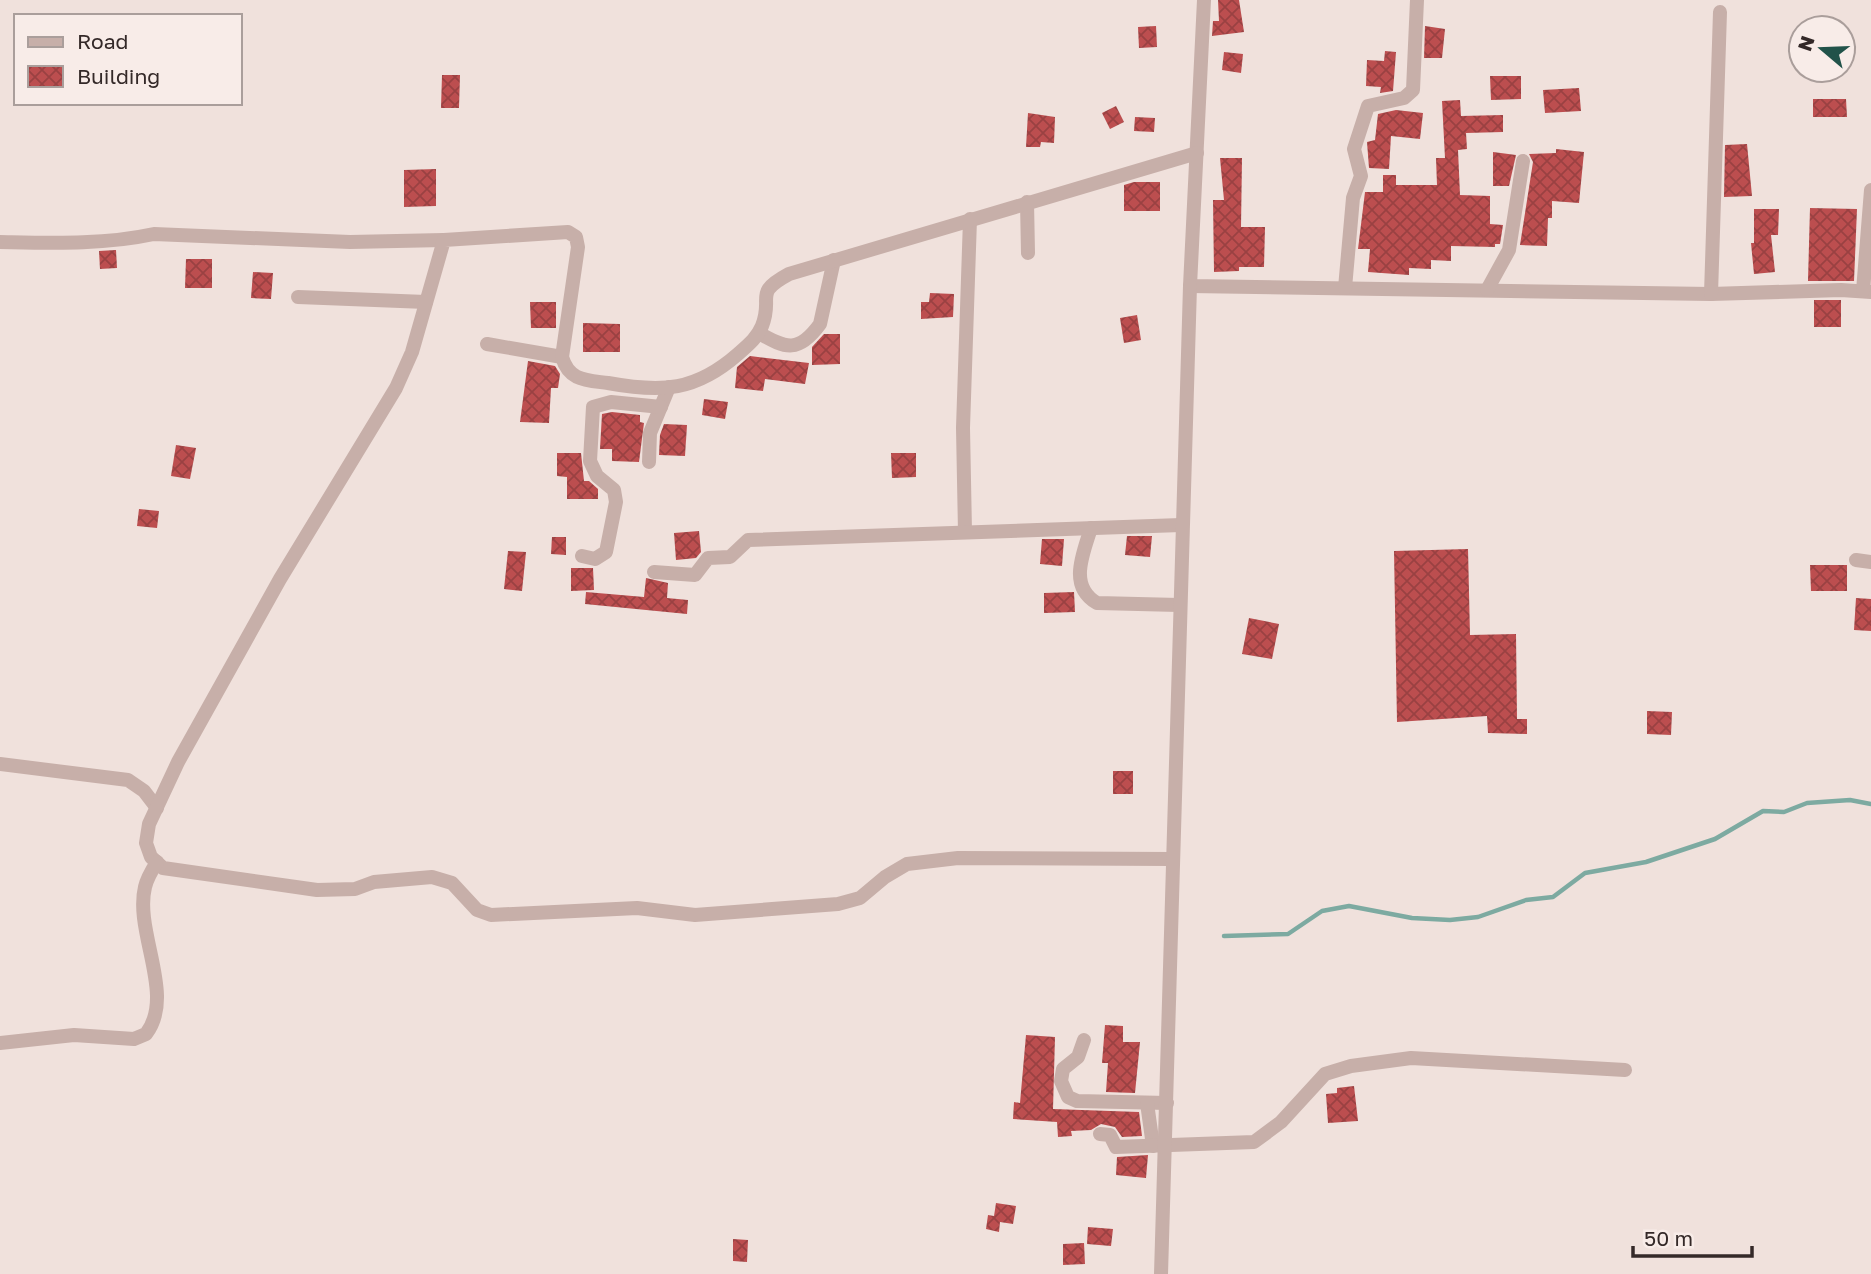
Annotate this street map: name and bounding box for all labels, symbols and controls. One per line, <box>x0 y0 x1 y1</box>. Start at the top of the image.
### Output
legend <box>14 14 242 105</box>
north arrow <box>1787 14 1857 84</box>
text: Road <box>77 28 128 54</box>
text: N <box>1792 33 1819 54</box>
text: Building <box>77 63 160 89</box>
scale bar <box>1633 1214 1752 1258</box>
text: 50 m <box>1644 1225 1693 1251</box>

